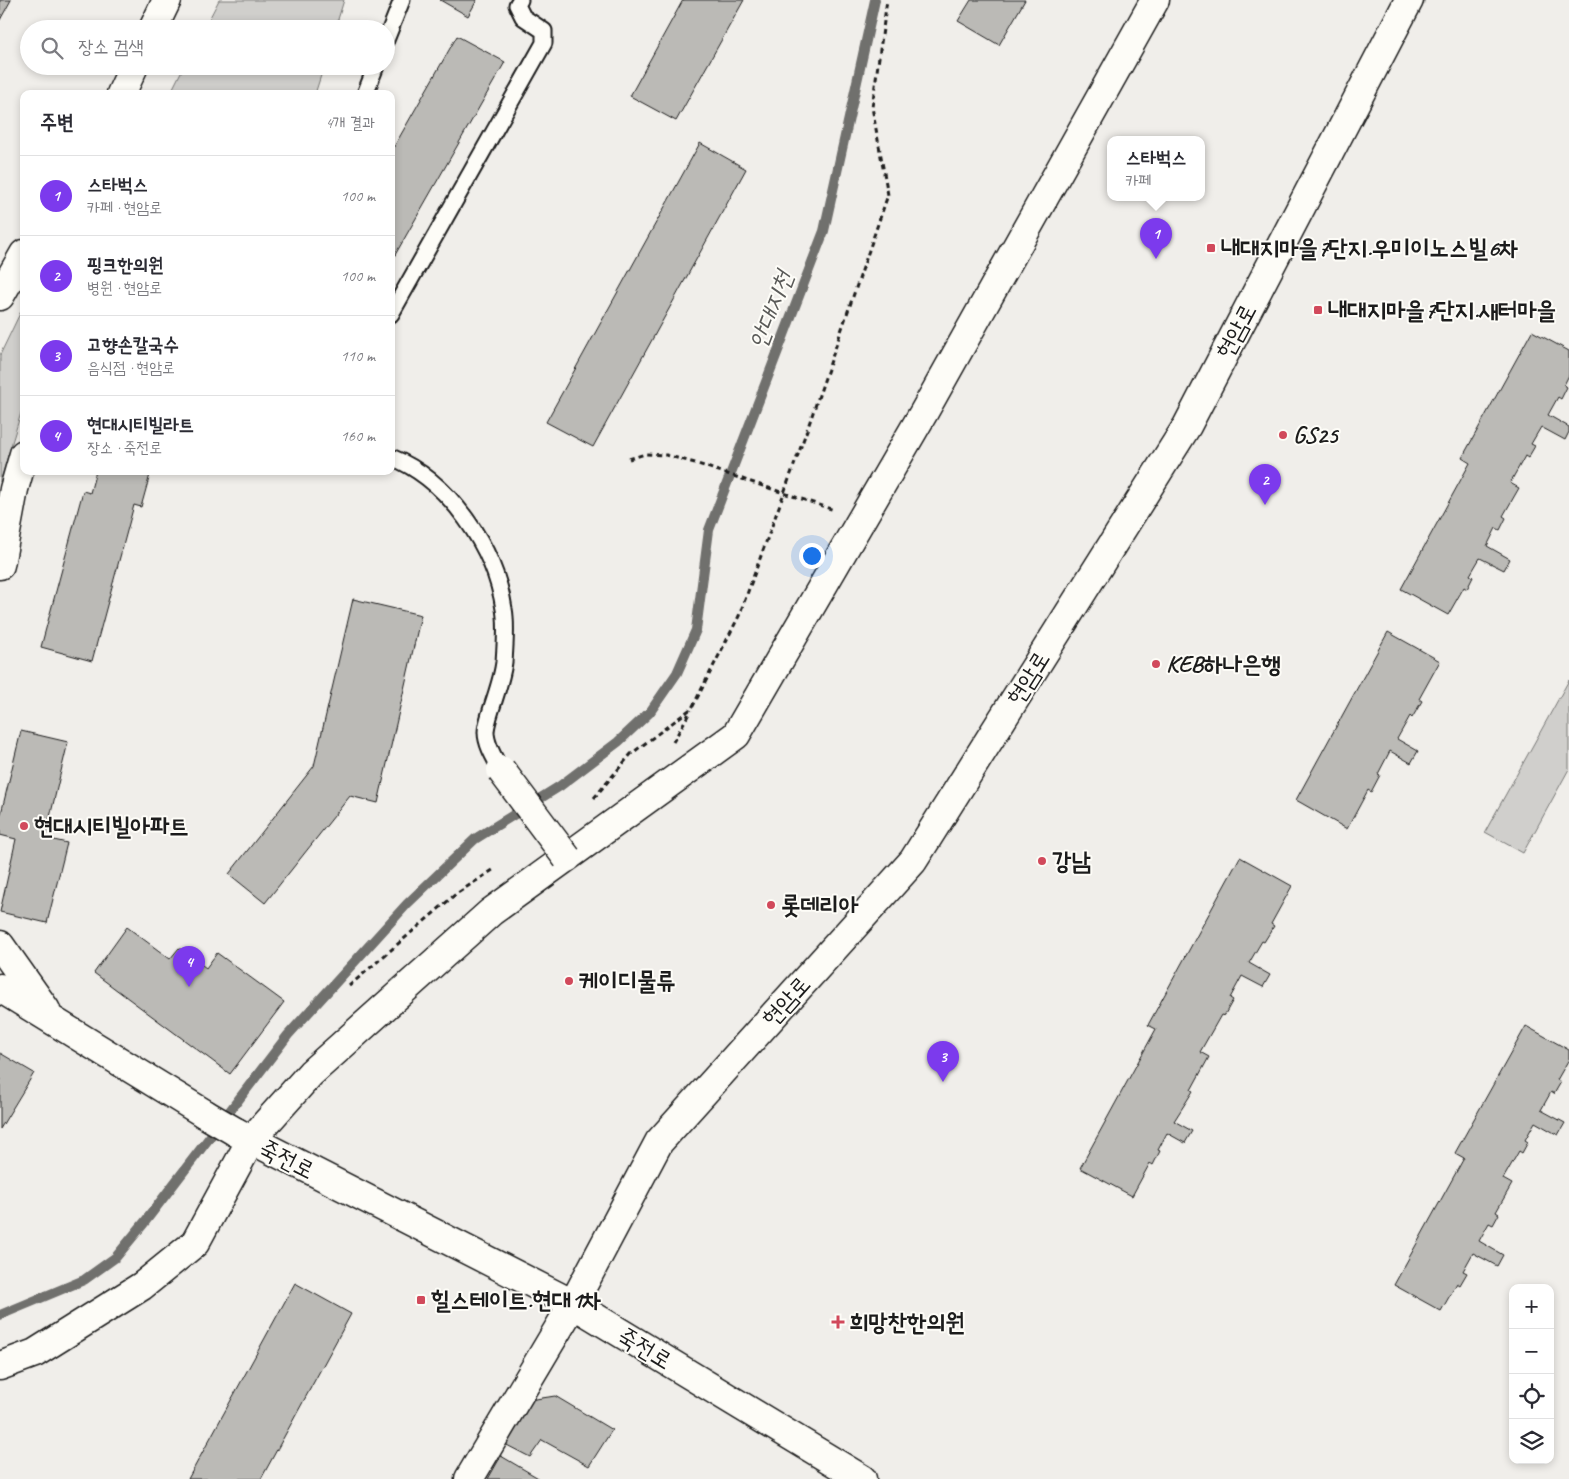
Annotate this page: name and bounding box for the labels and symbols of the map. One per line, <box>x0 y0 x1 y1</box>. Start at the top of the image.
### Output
pin: 1 <box>1140 218 1172 259</box>
place label: 내대지마을7단지.우미이노스빌6차 <box>1221 233 1518 263</box>
marker: 내대지마을7단지.우미이노스빌6차 <box>1205 242 1217 254</box>
water label: 안대지천 <box>742 264 801 353</box>
place label: 내대지마을7단지.새터마을 <box>1328 295 1556 325</box>
street label: 현암로 <box>1209 298 1263 364</box>
marker: 내대지마을7단지.새터마을 <box>1312 304 1324 316</box>
place label: GS25 <box>1293 420 1340 450</box>
marker: GS25 <box>1277 429 1289 441</box>
pin: 2 <box>1249 464 1281 505</box>
your location <box>799 543 825 569</box>
street label: 현암로 <box>1000 645 1056 711</box>
place label: KEB하나은행 <box>1166 649 1281 679</box>
marker: KEB하나은행 <box>1150 658 1162 670</box>
place label: 현대시티빌아파트 <box>34 811 189 841</box>
marker: 현대시티빌아파트 <box>18 820 30 832</box>
place label: 강남 <box>1052 846 1091 876</box>
marker: 강남 <box>1036 855 1048 867</box>
place label: 롯데리아 <box>781 890 859 920</box>
marker: 롯데리아 <box>765 899 777 911</box>
pin: 4 <box>173 946 205 987</box>
place label: 케이디물류 <box>579 966 676 996</box>
street label: 현암로 <box>755 969 817 1033</box>
marker: 케이디물류 <box>563 975 575 987</box>
pin: 3 <box>927 1041 959 1082</box>
street label: 죽전로 <box>254 1132 320 1186</box>
place label: 힐스테이트.현대1차 <box>431 1285 601 1315</box>
marker: 힐스테이트.현대1차 <box>415 1294 427 1306</box>
place label: 희망찬한의원 <box>849 1307 965 1337</box>
marker: 희망찬한의원 <box>831 1315 845 1329</box>
street label: 죽전로 <box>612 1320 678 1376</box>

